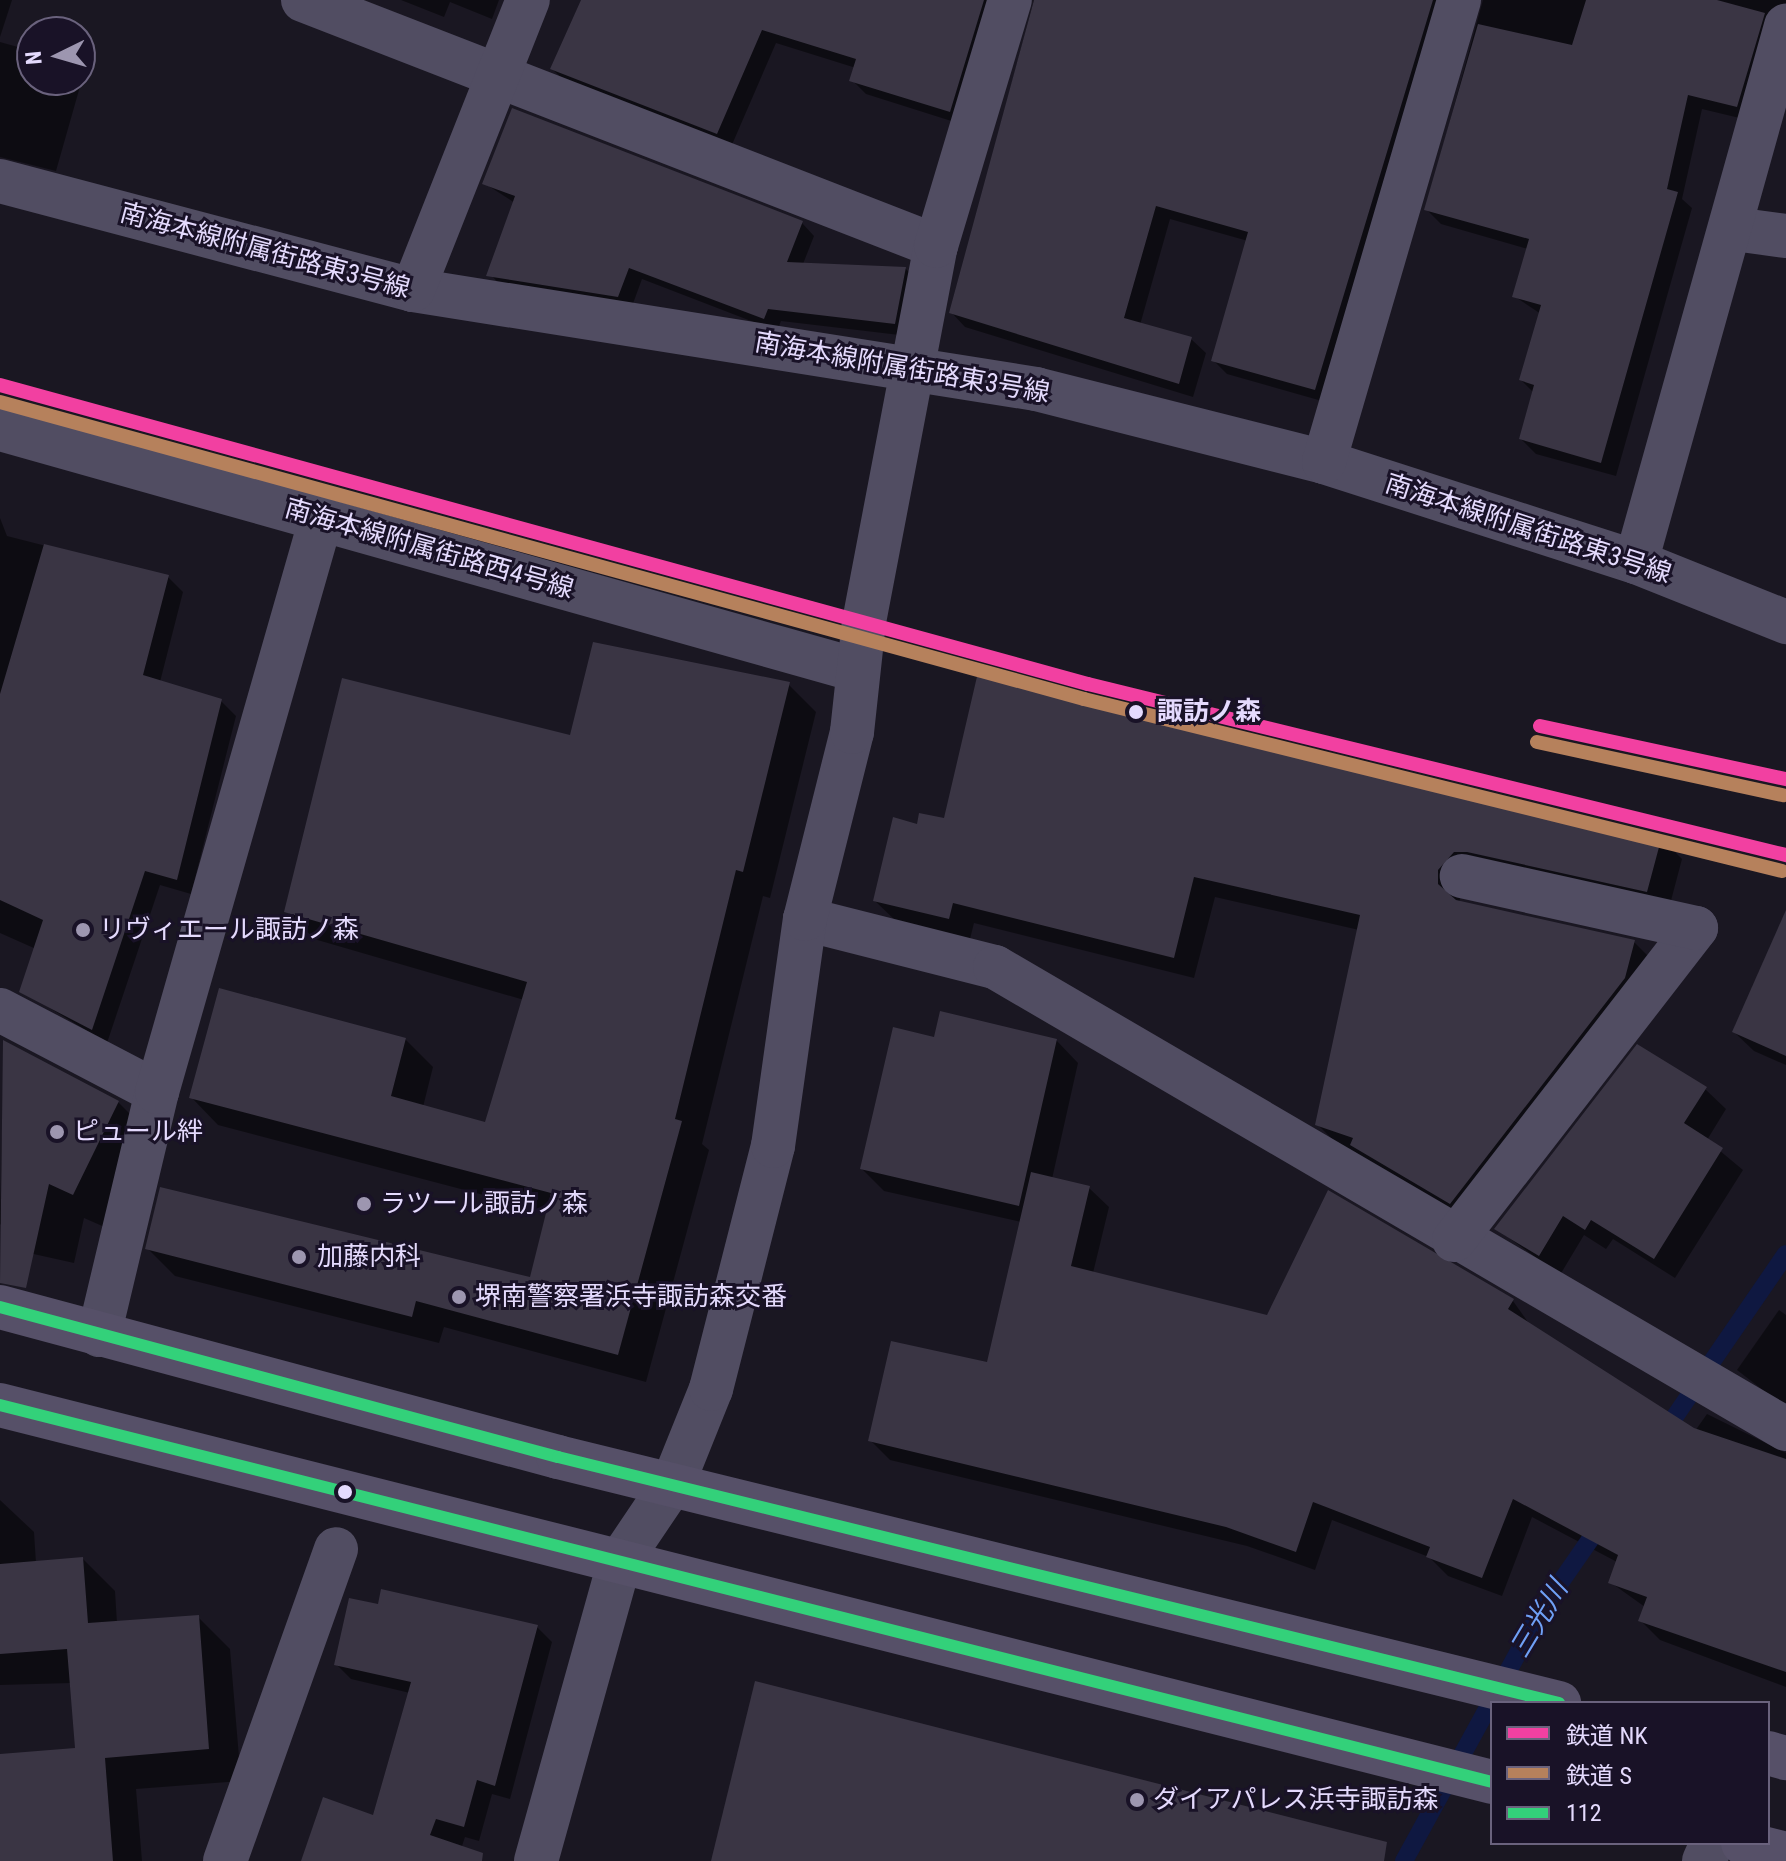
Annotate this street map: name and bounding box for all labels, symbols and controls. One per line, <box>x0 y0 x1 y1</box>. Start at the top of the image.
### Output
north arrow <box>16 16 96 96</box>
text: N <box>21 50 47 66</box>
street label: 南海本線附属街路東3号線 <box>117 197 413 305</box>
street label: 南海本線附属街路東3号線 <box>752 327 1052 409</box>
street label: 南海本線附属街路東3号線 <box>1381 468 1675 590</box>
street label: 南海本線附属街路西4号線 <box>281 493 577 605</box>
place label: 諏訪ノ森 <box>1157 696 1261 728</box>
marker: 諏訪ノ森 <box>1122 698 1150 726</box>
place label: リヴィエール諏訪ノ森 <box>99 914 359 946</box>
marker: リヴィエール諏訪ノ森 <box>74 921 92 939</box>
place label: ピュール絆 <box>73 1116 203 1148</box>
marker: ピュール絆 <box>48 1123 66 1141</box>
place label: ラツール諏訪ノ森 <box>380 1188 588 1220</box>
marker: ラツール諏訪ノ森 <box>355 1195 373 1213</box>
place label: 加藤内科 <box>317 1241 421 1273</box>
marker: 加藤内科 <box>288 1246 310 1268</box>
place label: 堺南警察署浜寺諏訪森交番 <box>475 1281 787 1313</box>
marker: 堺南警察署浜寺諏訪森交番 <box>450 1288 468 1306</box>
unlabelled marker <box>337 1484 353 1500</box>
water label: 三光川 <box>1503 1574 1575 1664</box>
legend <box>1490 1701 1770 1845</box>
text: 鉄道 NK <box>1566 1722 1647 1750</box>
text: 鉄道 S <box>1566 1762 1632 1790</box>
place label: ダイアパレス浜寺諏訪森 <box>1153 1784 1439 1816</box>
marker: ダイアパレス浜寺諏訪森 <box>1128 1791 1146 1809</box>
text: 112 <box>1566 1799 1602 1827</box>

